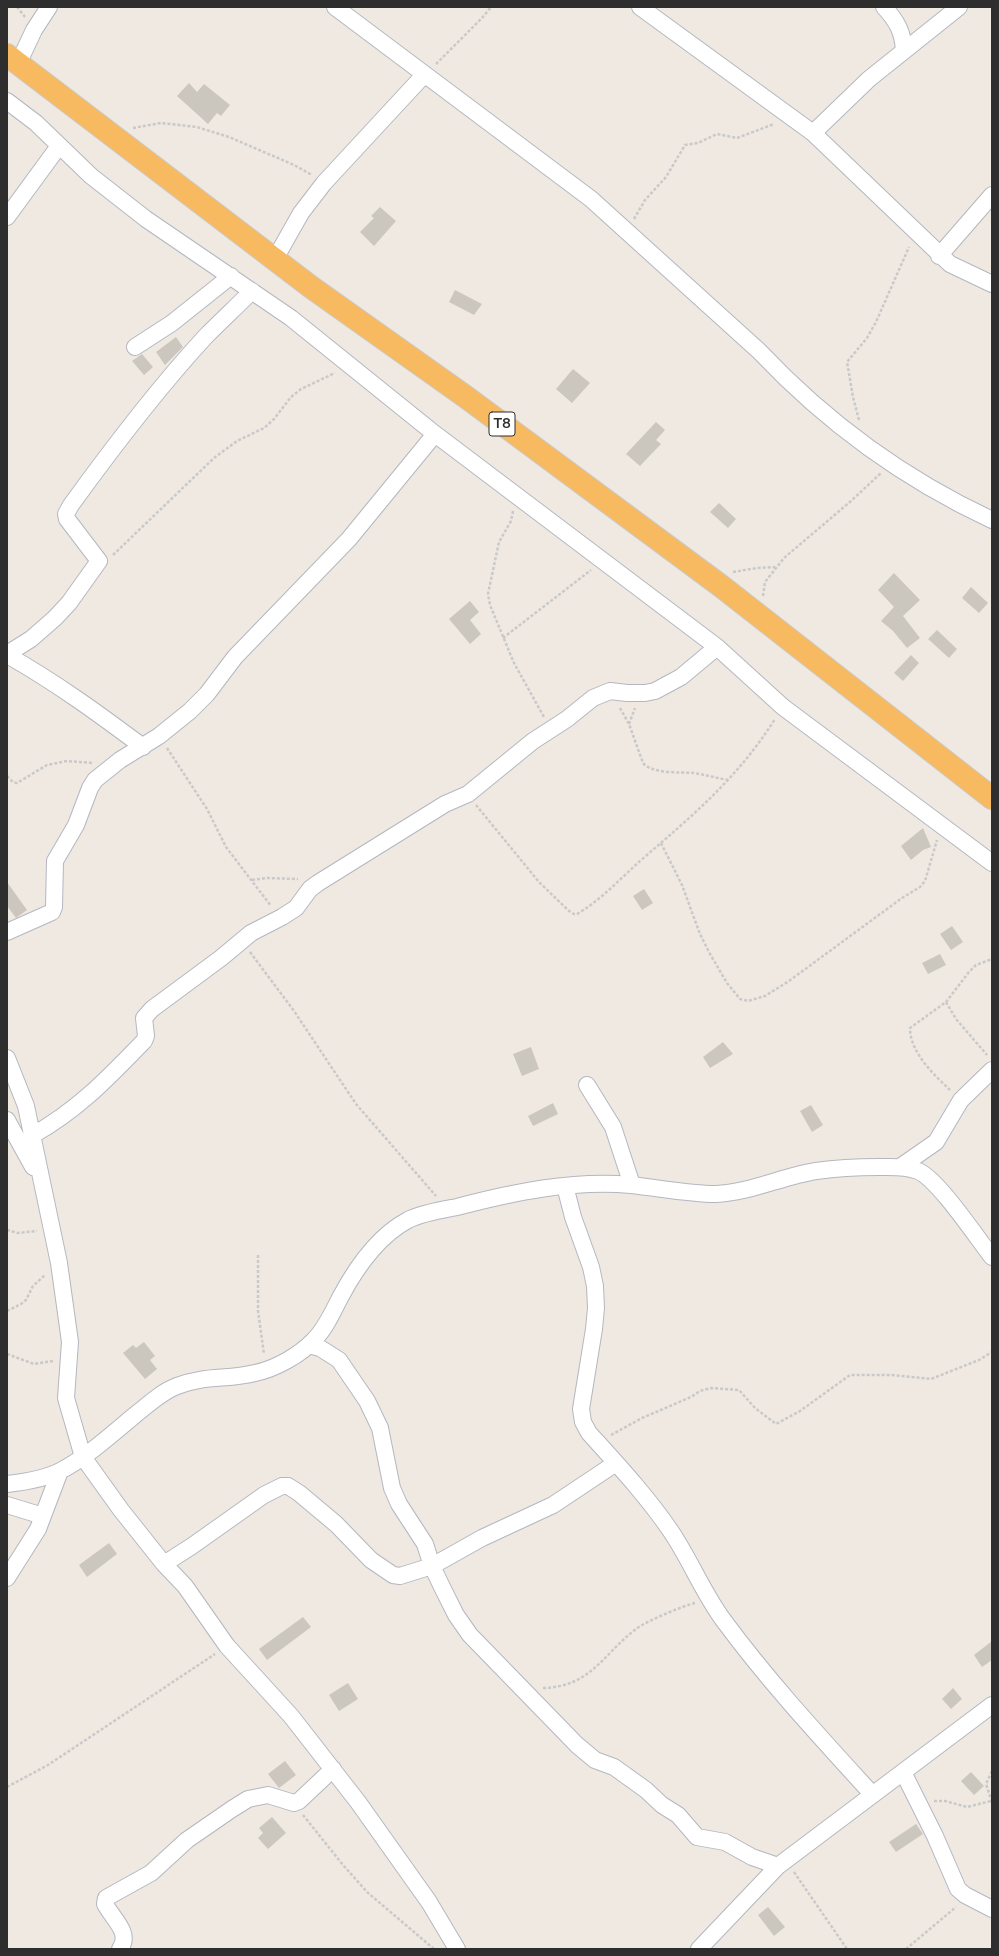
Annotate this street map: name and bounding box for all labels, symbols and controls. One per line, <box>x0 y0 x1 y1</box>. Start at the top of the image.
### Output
road number: T8 <box>489 412 515 436</box>

